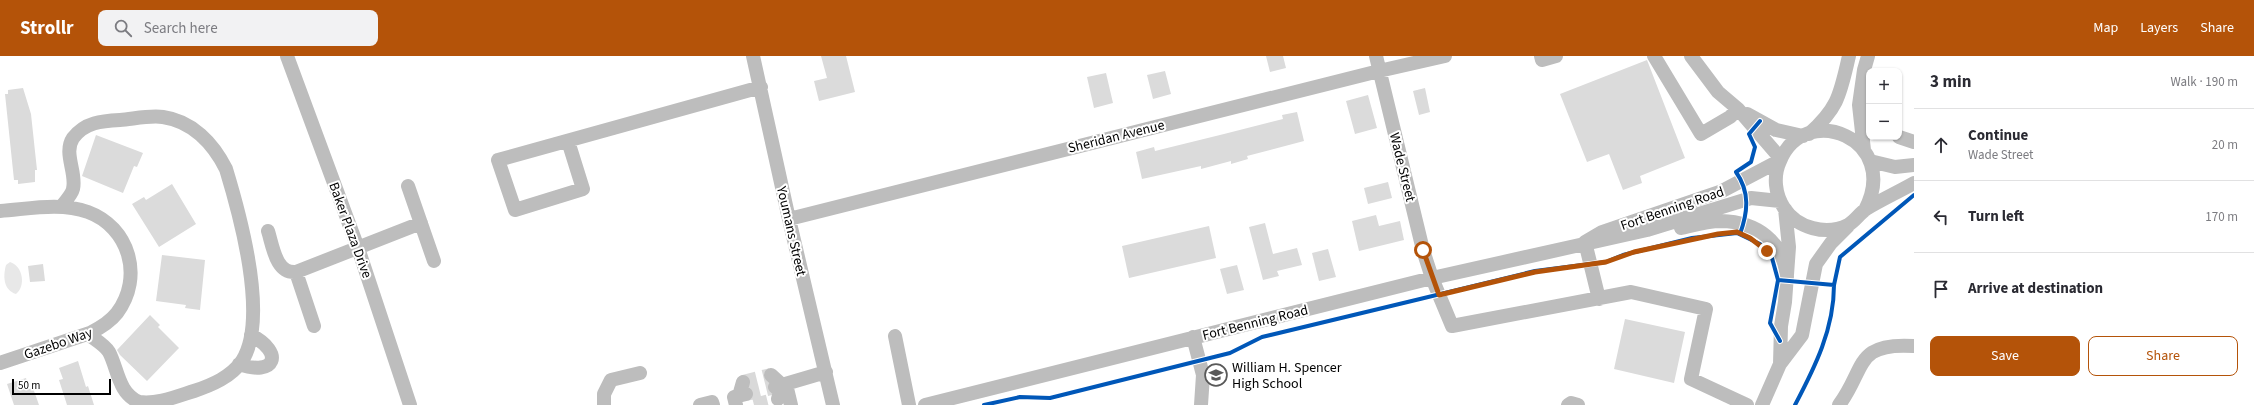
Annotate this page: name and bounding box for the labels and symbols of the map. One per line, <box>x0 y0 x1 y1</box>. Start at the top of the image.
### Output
street label: Sheridan Avenue <box>1066 115 1167 159</box>
street label: Wade Street <box>1384 131 1420 204</box>
street label: Baker Plaza Drive <box>323 179 377 281</box>
street label: Fort Benning Road <box>1618 182 1727 236</box>
street label: Youmans Street <box>771 183 811 278</box>
route start <box>1414 241 1432 259</box>
route end <box>1758 242 1776 260</box>
street label: Fort Benning Road <box>1200 300 1310 346</box>
street label: Gazebo Way <box>22 323 96 365</box>
place label: William H. Spencer High School <box>1232 358 1342 394</box>
school or university icon: William H. Spencer High School <box>1203 362 1229 388</box>
scale bar <box>12 377 111 396</box>

